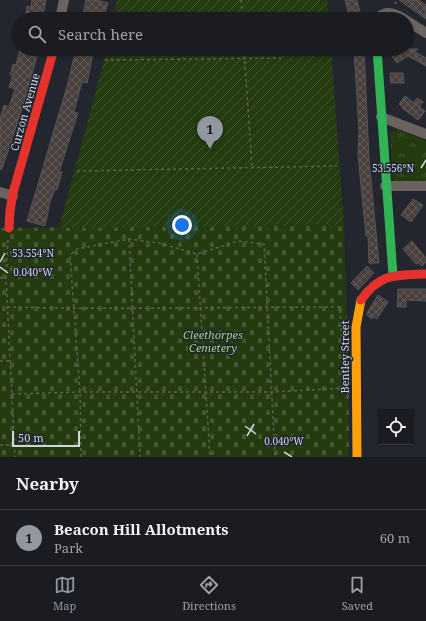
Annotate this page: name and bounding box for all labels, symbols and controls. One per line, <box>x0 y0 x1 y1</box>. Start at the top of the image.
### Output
search box <box>12 12 414 56</box>
icon: search <box>26 23 48 45</box>
text: Search here <box>58 24 143 44</box>
street label: Curzon Avenue <box>6 71 43 152</box>
pin: 1 <box>197 116 223 149</box>
text: 53.556°N <box>372 161 414 175</box>
your location <box>172 215 192 235</box>
text: 53.554°N <box>12 246 54 260</box>
text: 0.040°W <box>13 265 53 279</box>
street label: Bentley Street <box>337 320 352 394</box>
park label: Cleethorpes Cemetery <box>183 327 243 355</box>
map controls <box>378 409 414 445</box>
button: locate <box>378 409 414 445</box>
scale bar <box>12 429 80 448</box>
text: 50 m <box>18 430 44 445</box>
text: 0.040°W <box>264 434 304 448</box>
text: Nearby <box>16 472 79 495</box>
text: Beacon Hill Allotments <box>54 519 229 539</box>
text: 1 <box>25 529 33 547</box>
text: 60 m <box>380 529 410 547</box>
text: Park <box>54 539 83 557</box>
tab: Map <box>53 574 76 613</box>
tab: Directions <box>182 574 236 613</box>
tab: Saved <box>342 574 373 613</box>

